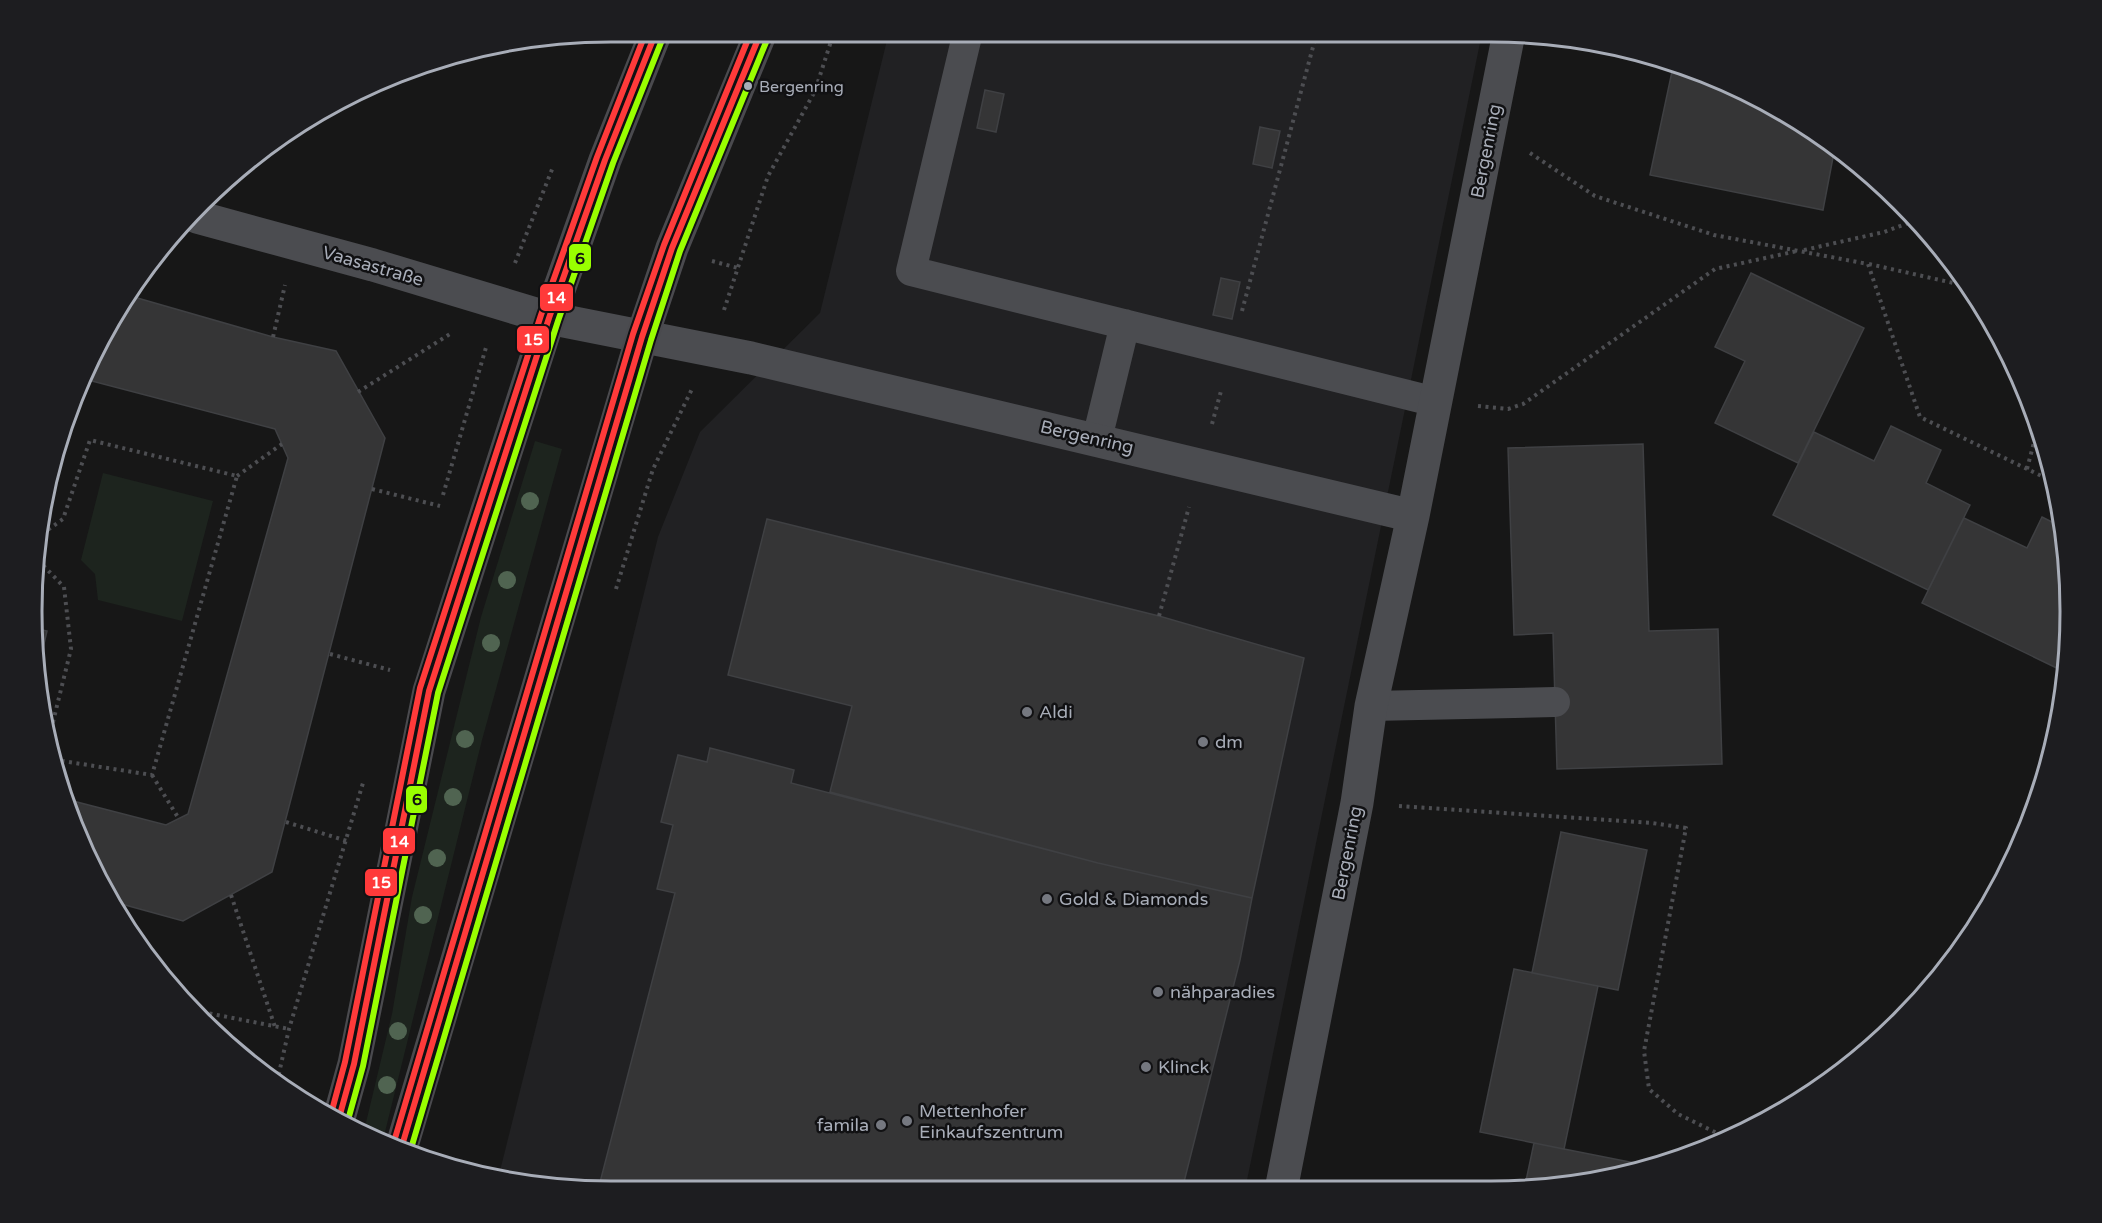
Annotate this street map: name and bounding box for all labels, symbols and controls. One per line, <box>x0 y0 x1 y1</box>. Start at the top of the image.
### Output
place label: Bergenring <box>759 77 844 97</box>
marker: Bergenring <box>742 80 754 92</box>
street label: Bergenring <box>1466 102 1506 200</box>
street label: Vaasastraße <box>320 241 426 291</box>
line badge: 6 <box>568 243 592 272</box>
text: 6 <box>575 249 585 269</box>
line badge: 14 <box>539 283 574 312</box>
text: 14 <box>546 288 566 308</box>
line badge: 15 <box>516 325 550 354</box>
text: 15 <box>523 330 543 350</box>
street label: Bergenring <box>1038 416 1136 458</box>
place label: Aldi <box>1039 701 1073 723</box>
marker: Aldi <box>1020 705 1034 719</box>
place label: dm <box>1215 731 1243 753</box>
marker: dm <box>1196 735 1210 749</box>
line badge: 6 <box>405 785 428 814</box>
text: 6 <box>412 790 422 810</box>
street label: Bergenring <box>1327 804 1367 902</box>
line badge: 14 <box>382 827 416 855</box>
text: 14 <box>389 832 409 852</box>
line badge: 15 <box>364 868 398 897</box>
text: 15 <box>371 873 391 893</box>
place label: Gold & Diamonds <box>1059 888 1208 910</box>
marker: Gold & Diamonds <box>1040 892 1054 906</box>
place label: nähparadies <box>1170 981 1275 1003</box>
marker: nähparadies <box>1151 985 1165 999</box>
place label: Klinck <box>1158 1056 1210 1078</box>
marker: Klinck <box>1139 1060 1153 1074</box>
place label: Mettenhofer Einkaufszentrum <box>919 1100 1063 1143</box>
place label: famila <box>817 1114 869 1136</box>
marker: Mettenhofer Einkaufszentrum <box>900 1114 914 1128</box>
marker: famila <box>874 1118 888 1132</box>

